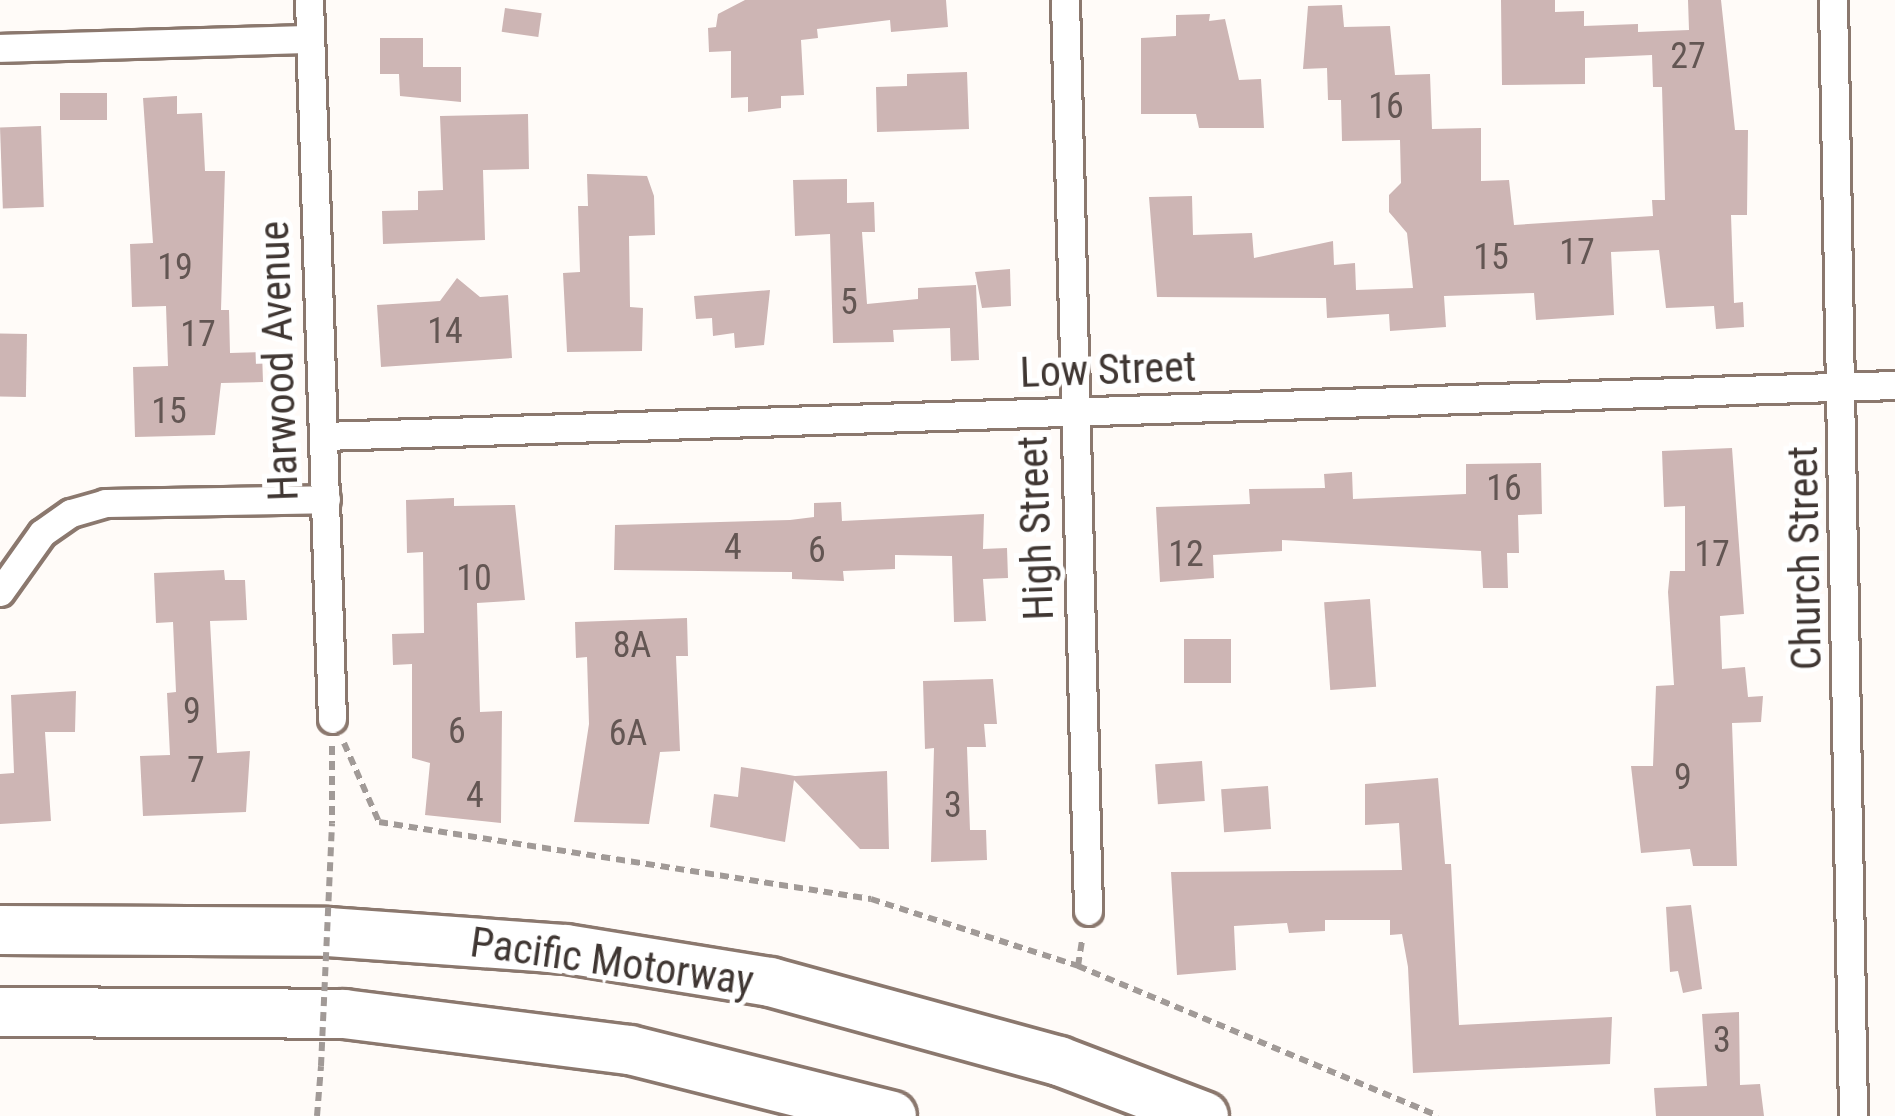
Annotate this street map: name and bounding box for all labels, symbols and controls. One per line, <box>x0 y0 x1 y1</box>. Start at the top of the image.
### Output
house number: 27 <box>1670 35 1706 79</box>
house number: 16 <box>1368 85 1404 129</box>
street label: Harwood Avenue <box>249 220 309 502</box>
house number: 17 <box>1559 231 1595 275</box>
house number: 15 <box>1473 236 1509 280</box>
house number: 19 <box>157 246 193 290</box>
house number: 5 <box>840 281 858 325</box>
house number: 14 <box>427 310 463 354</box>
house number: 17 <box>180 313 216 357</box>
street label: Low Street <box>1019 342 1197 398</box>
house number: 15 <box>151 390 187 434</box>
street label: High Street <box>1008 435 1064 621</box>
street label: Church Street <box>1778 445 1832 671</box>
house number: 16 <box>1486 467 1522 511</box>
house number: 4 <box>724 526 742 570</box>
house number: 6 <box>808 529 826 573</box>
house number: 12 <box>1168 533 1204 577</box>
house number: 17 <box>1694 533 1730 577</box>
house number: 10 <box>456 557 492 601</box>
house number: 8A <box>613 624 651 668</box>
house number: 9 <box>183 690 201 734</box>
house number: 6 <box>448 710 466 754</box>
house number: 6A <box>609 712 647 756</box>
house number: 7 <box>187 749 205 793</box>
house number: 9 <box>1674 756 1692 800</box>
house number: 4 <box>466 774 484 818</box>
house number: 3 <box>944 784 962 828</box>
street label: Pacific Motorway <box>467 917 757 1007</box>
house number: 3 <box>1713 1019 1731 1063</box>

